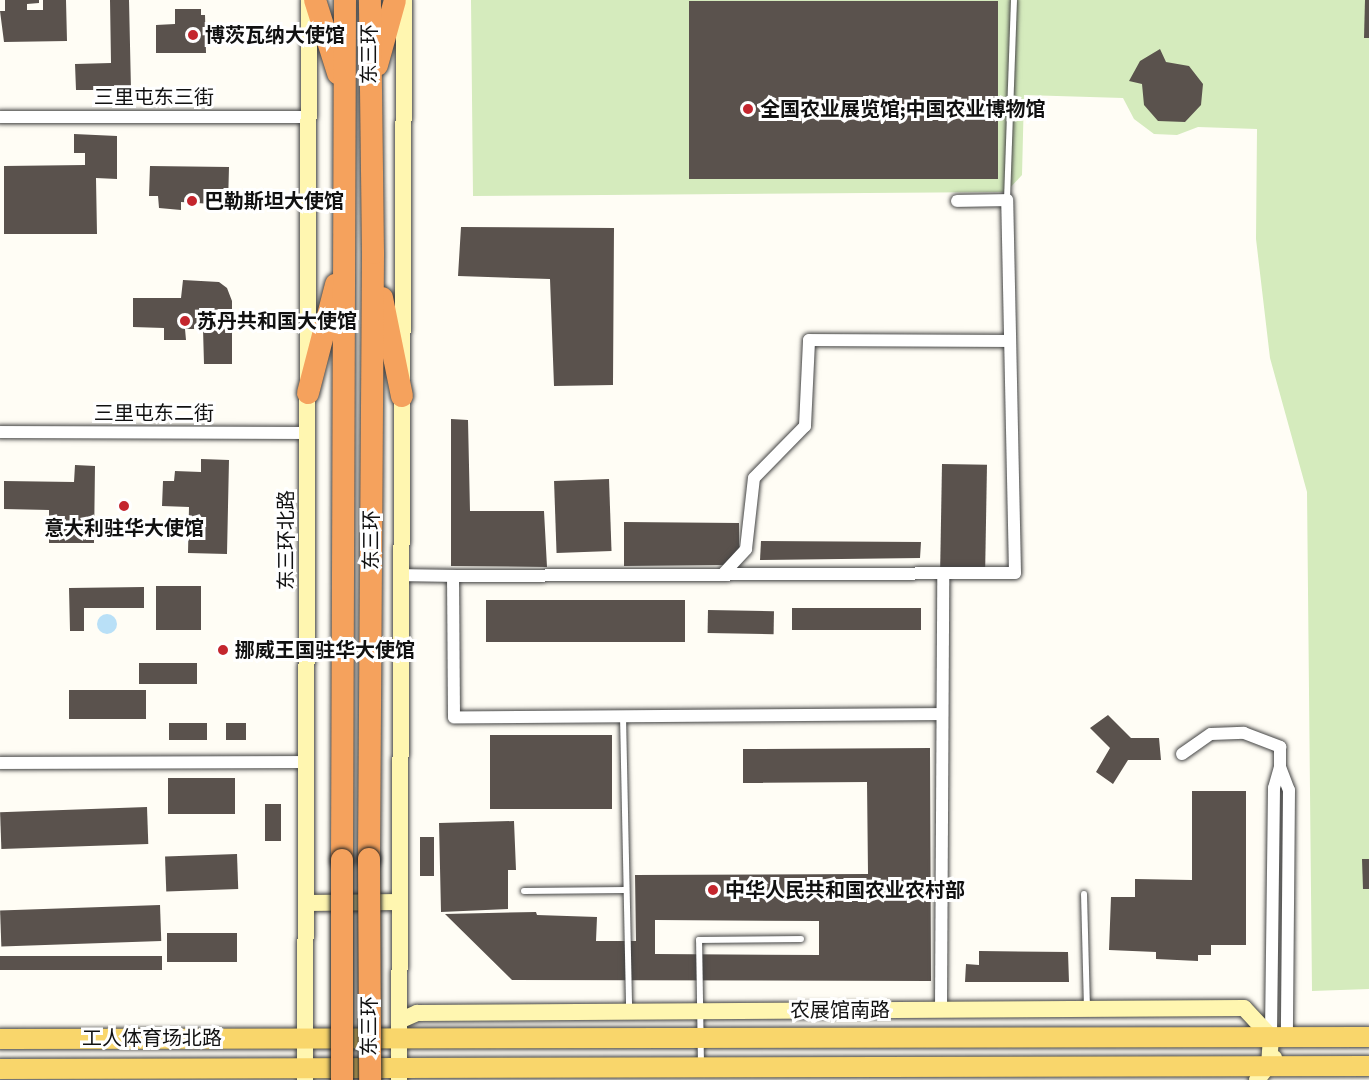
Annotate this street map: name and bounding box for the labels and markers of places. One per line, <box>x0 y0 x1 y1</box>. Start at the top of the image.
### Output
place label: 博茨瓦纳大使馆 <box>205 23 345 47</box>
marker: 博茨瓦纳大使馆 <box>186 28 200 42</box>
place label: 全国农业展览馆;中国农业博物馆 <box>760 97 1046 121</box>
marker: 全国农业展览馆;中国农业博物馆 <box>741 102 755 116</box>
place label: 巴勒斯坦大使馆 <box>204 189 344 213</box>
marker: 巴勒斯坦大使馆 <box>185 194 199 208</box>
place label: 苏丹共和国大使馆 <box>197 309 357 333</box>
marker: 苏丹共和国大使馆 <box>178 314 192 328</box>
marker: 意大利驻华大使馆 <box>117 499 131 513</box>
place label: 意大利驻华大使馆 <box>44 516 204 540</box>
place label: 挪威王国驻华大使馆 <box>235 638 415 662</box>
marker: 挪威王国驻华大使馆 <box>216 643 230 657</box>
place label: 中华人民共和国农业农村部 <box>725 878 965 902</box>
marker: 中华人民共和国农业农村部 <box>706 883 720 897</box>

